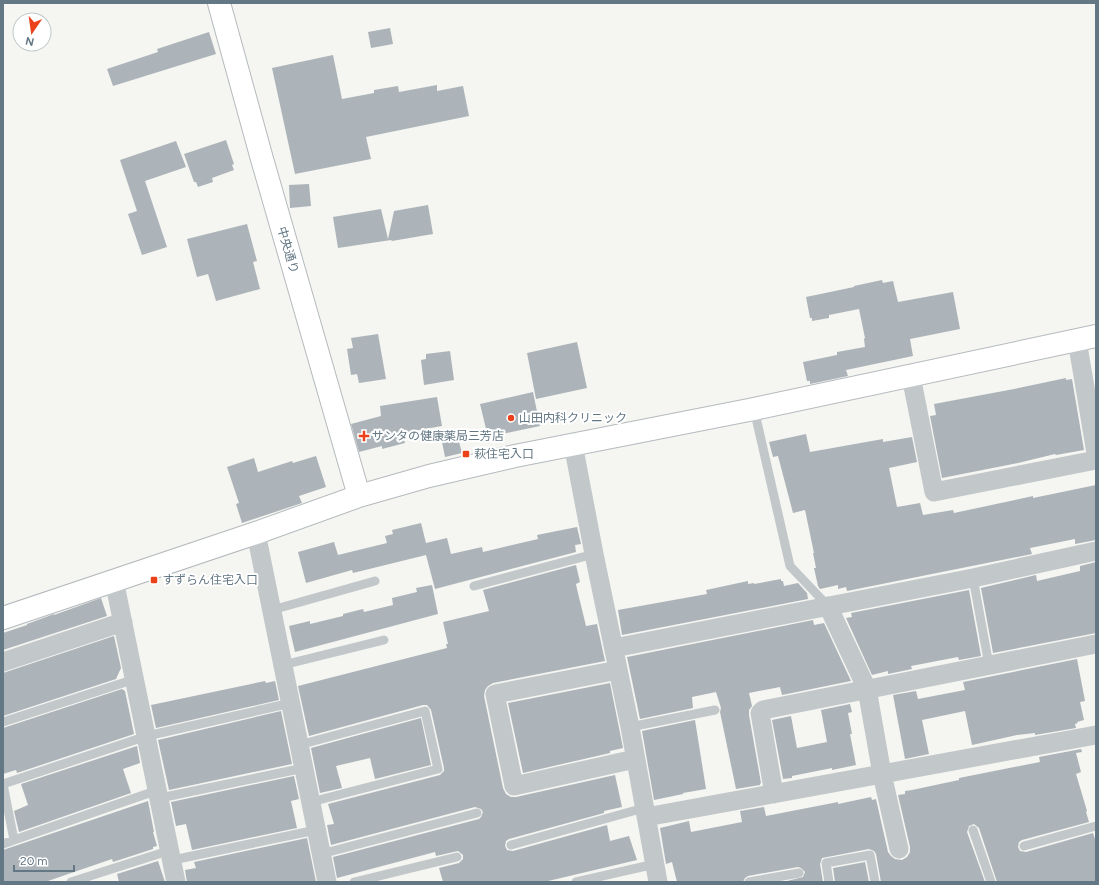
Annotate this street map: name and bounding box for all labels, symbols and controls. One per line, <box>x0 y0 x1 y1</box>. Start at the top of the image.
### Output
north arrow <box>12 12 52 52</box>
text: N <box>24 34 35 49</box>
street label: 中央通り <box>275 225 301 275</box>
place label: 山田内科クリニック <box>519 411 627 425</box>
marker: 山田内科クリニック <box>506 413 516 423</box>
place label: サンタの健康薬局三芳店 <box>372 429 504 443</box>
marker: サンタの健康薬局三芳店 <box>359 431 369 441</box>
place label: 萩住宅入口 <box>474 447 534 461</box>
marker: 萩住宅入口 <box>461 449 471 459</box>
place label: すずらん住宅入口 <box>162 573 258 587</box>
marker: すずらん住宅入口 <box>149 575 159 585</box>
scale bar <box>14 847 74 873</box>
text: 20 m <box>20 854 48 868</box>

